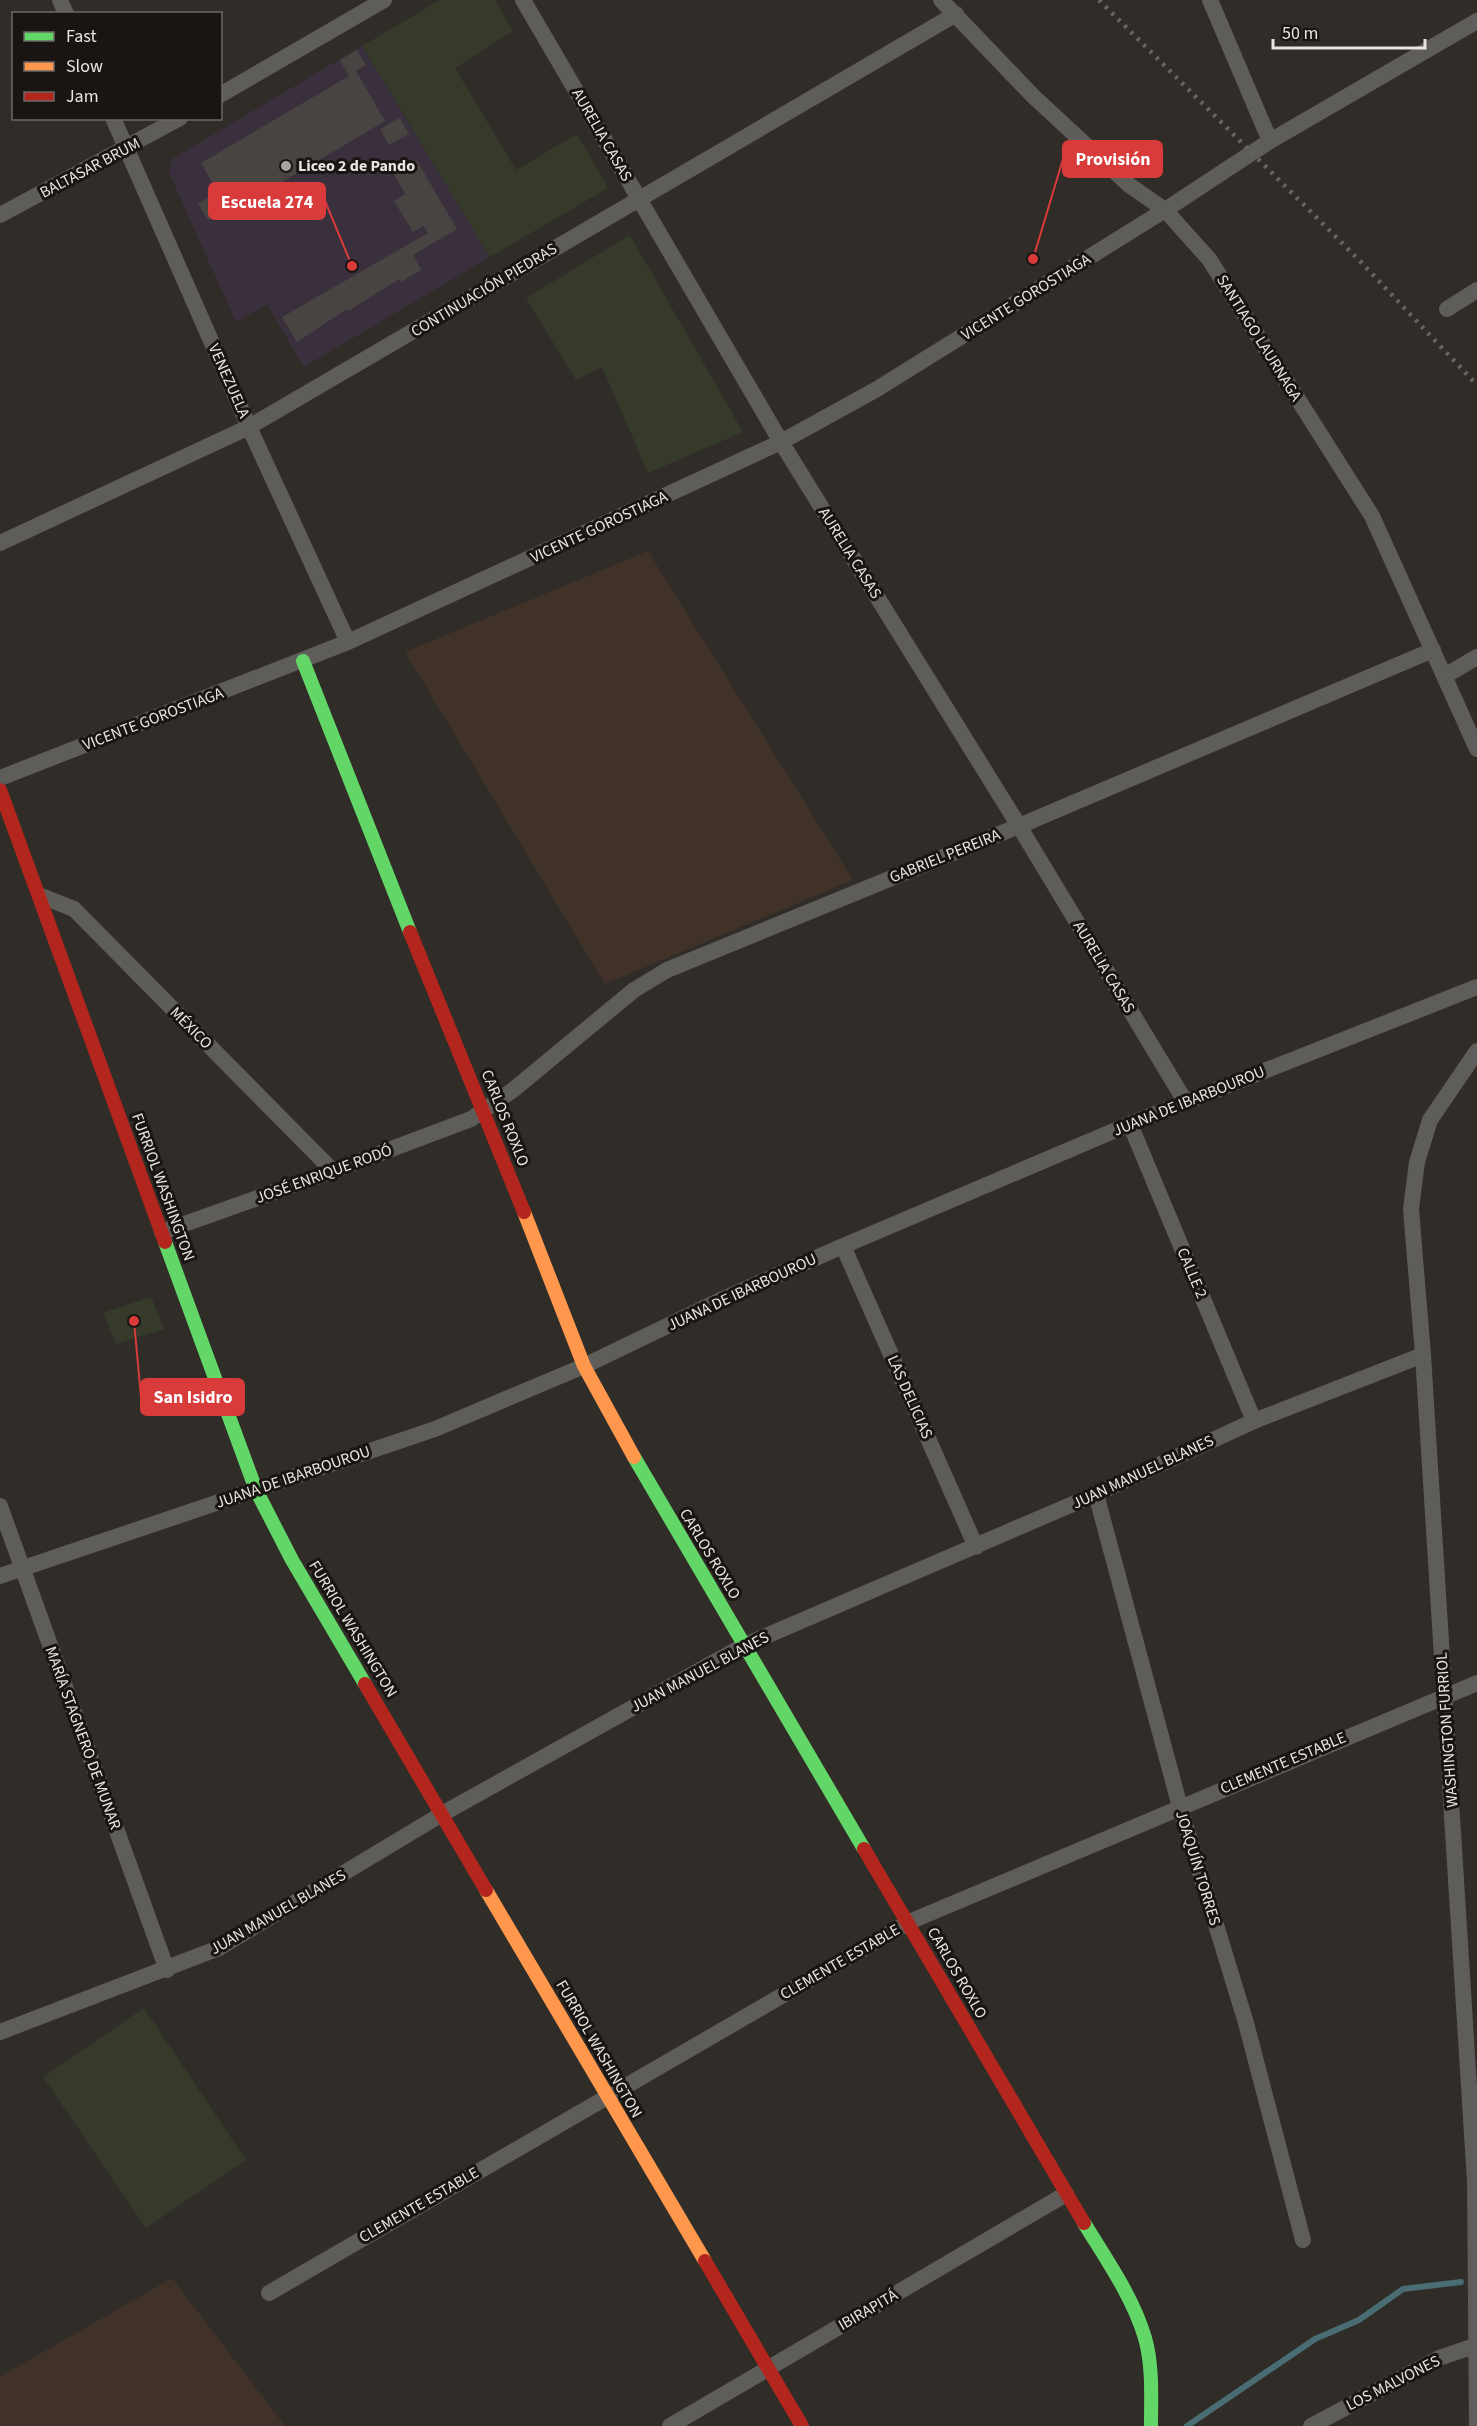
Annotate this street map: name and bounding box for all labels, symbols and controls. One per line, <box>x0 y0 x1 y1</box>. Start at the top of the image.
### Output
legend <box>12 12 222 120</box>
scale bar <box>1273 12 1424 50</box>
text: 50 m <box>1282 21 1318 46</box>
text: Fast <box>66 24 97 49</box>
text: Slow <box>66 54 103 79</box>
text: Jam <box>66 84 99 109</box>
street label: AURELIA CASAS <box>567 85 637 185</box>
street label: BALTASAR BRUM <box>36 132 144 204</box>
callout: Provisión <box>1063 141 1162 177</box>
text: Provisión <box>1075 147 1151 172</box>
place label: Liceo 2 de Pando <box>298 155 415 177</box>
marker: Liceo 2 de Pando <box>279 159 293 173</box>
callout: Escuela 274 <box>209 183 325 219</box>
text: Escuela 274 <box>221 190 314 215</box>
street label: CONTINUACIÓN PIEDRAS <box>407 238 561 342</box>
street label: VICENTE GOROSTIAGA <box>957 248 1095 346</box>
street label: SANTIAGO LAURNAGA <box>1211 270 1307 406</box>
street label: VENEZUELA <box>203 340 255 422</box>
street label: VICENTE GOROSTIAGA <box>527 485 671 568</box>
street label: AURELIA CASAS <box>813 503 887 603</box>
street label: VICENTE GOROSTIAGA <box>80 682 227 756</box>
street label: GABRIEL PEREIRA <box>886 824 1004 888</box>
street label: AURELIA CASAS <box>1068 917 1140 1017</box>
street label: MÉXICO <box>165 1002 217 1054</box>
street label: JUANA DE IBARBOUROU <box>1110 1060 1268 1142</box>
street label: CARLOS ROXLO <box>476 1066 534 1170</box>
street label: FURRIOL WASHINGTON <box>126 1110 200 1264</box>
street label: JOSÉ ENRIQUE RODÓ <box>253 1139 395 1209</box>
street label: CALLE 2 <box>1172 1244 1212 1302</box>
street label: JUANA DE IBARBOUROU <box>664 1248 820 1336</box>
street label: LAS DELICIAS <box>882 1352 938 1442</box>
callout: San Isidro <box>141 1379 244 1415</box>
text: San Isidro <box>153 1385 233 1410</box>
street label: JUAN MANUEL BLANES <box>1069 1430 1217 1514</box>
street label: JUANA DE IBARBOUROU <box>213 1440 373 1514</box>
street label: CARLOS ROXLO <box>674 1504 746 1604</box>
street label: FURRIOL WASHINGTON <box>303 1557 403 1701</box>
street label: JUAN MANUEL BLANES <box>627 1626 773 1718</box>
street label: MARÍA STAGNERO DE MUNAR <box>40 1643 126 1833</box>
street label: WASHINGTON FURRIOL <box>1431 1651 1463 1808</box>
street label: CLEMENTE ESTABLE <box>1217 1727 1349 1799</box>
street label: JOAQUÍN TORRES <box>1170 1808 1226 1928</box>
street label: JUAN MANUEL BLANES <box>206 1864 350 1960</box>
street label: CLEMENTE ESTABLE <box>776 1919 904 2005</box>
street label: CARLOS ROXLO <box>922 1923 992 2023</box>
street label: FURRIOL WASHINGTON <box>551 1976 647 2122</box>
street label: CLEMENTE ESTABLE <box>355 2162 483 2248</box>
street label: IBIRAPITÁ <box>834 2284 902 2336</box>
street label: LOS MALVONES <box>1342 2350 1444 2416</box>

